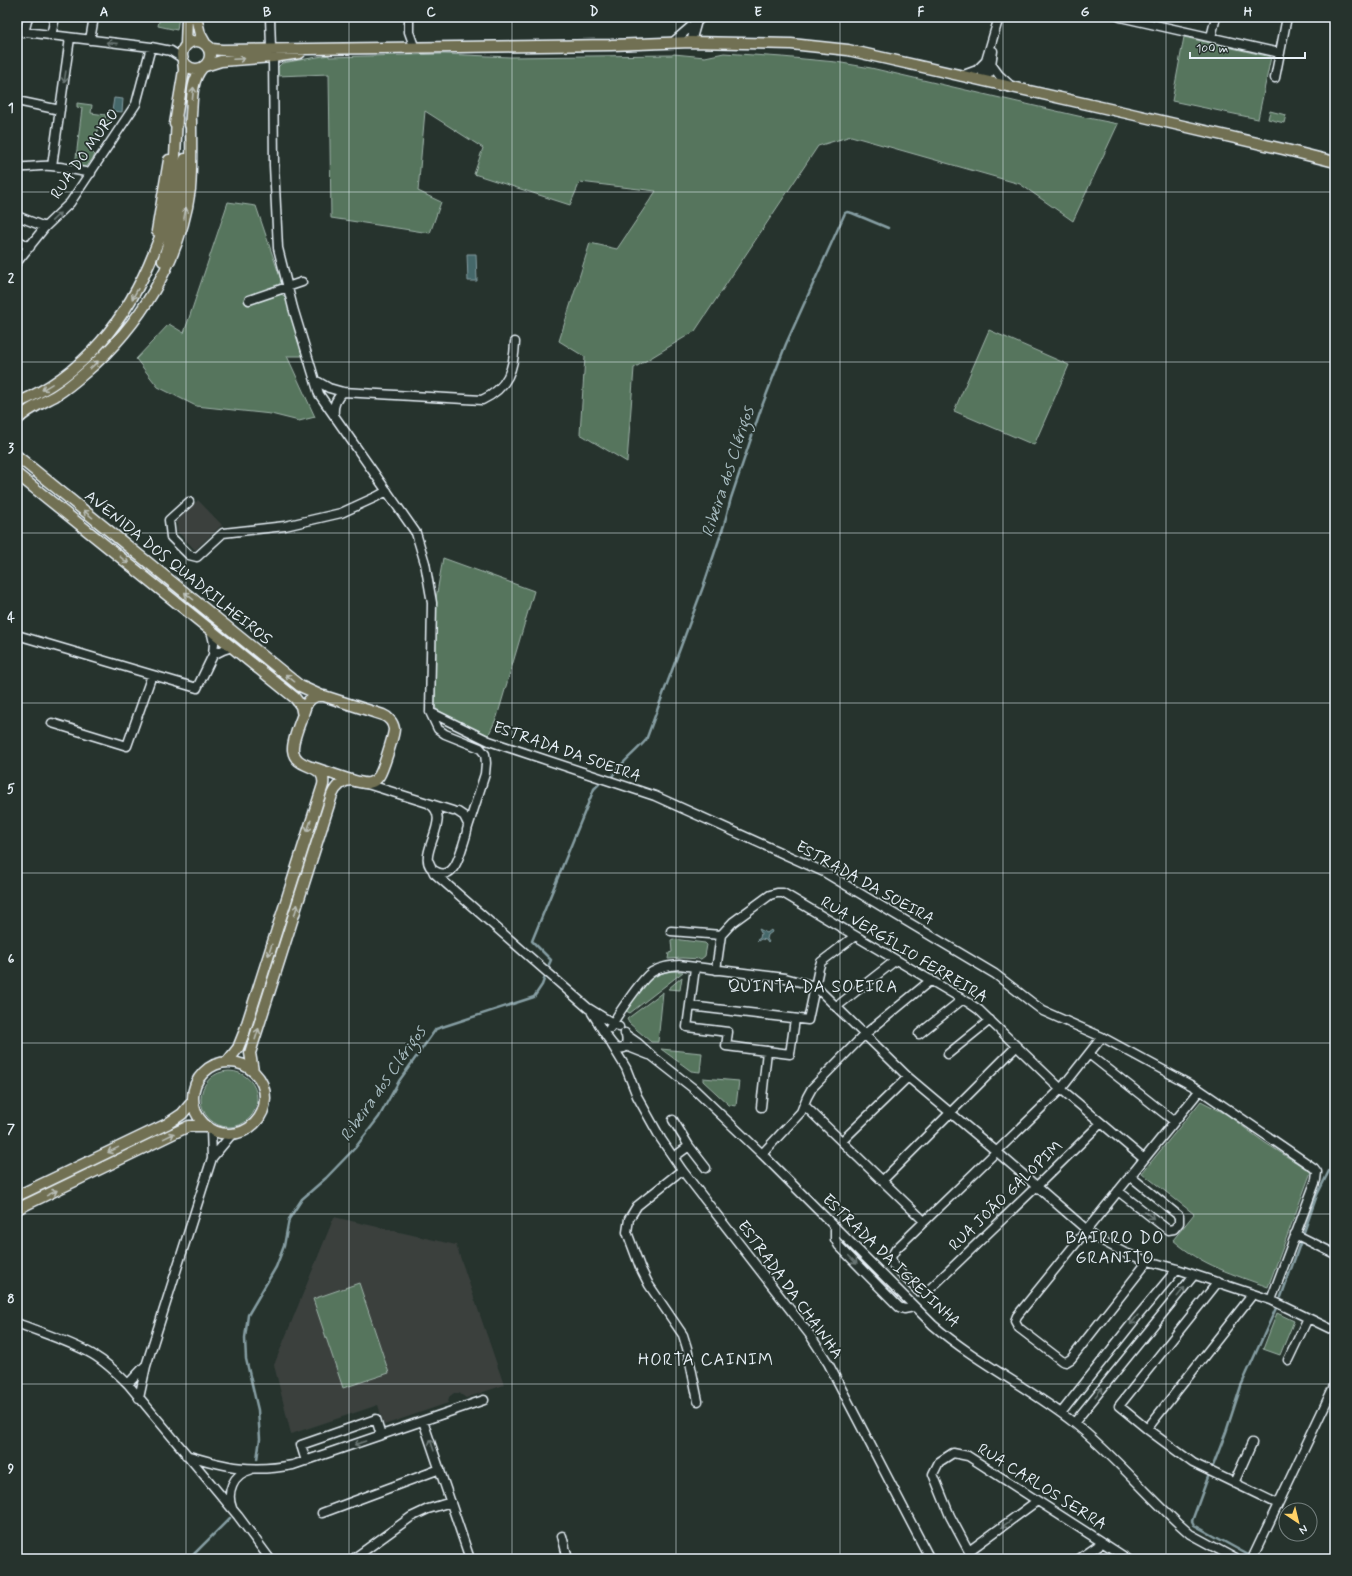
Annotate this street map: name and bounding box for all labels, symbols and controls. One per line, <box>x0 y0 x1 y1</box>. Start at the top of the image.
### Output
text: A <box>100 4 108 21</box>
text: B <box>263 4 272 21</box>
text: C <box>426 4 436 21</box>
text: D <box>590 4 599 21</box>
text: E <box>754 4 762 21</box>
text: F <box>918 4 925 21</box>
text: G <box>1081 4 1090 21</box>
text: H <box>1244 4 1253 21</box>
scale bar <box>1190 34 1305 60</box>
one-way arrow <box>106 39 119 46</box>
text: 100 m <box>1196 41 1228 57</box>
one-way arrow <box>232 56 245 63</box>
one-way arrow <box>61 70 69 83</box>
one-way arrow <box>190 87 197 100</box>
text: 1 <box>8 100 14 117</box>
street label: RUA DO MURO <box>46 105 124 203</box>
one-way arrow <box>182 207 190 220</box>
one-way arrow <box>51 212 61 222</box>
text: 2 <box>8 270 15 287</box>
one-way arrow <box>131 287 138 299</box>
one-way arrow <box>89 360 99 370</box>
one-way arrow <box>41 384 53 392</box>
water label: Ribeira dos Clérigos <box>697 403 762 541</box>
text: 3 <box>8 440 14 457</box>
street label: AVENIDA DOS QUADRILHEIROS <box>80 486 276 650</box>
one-way arrow <box>83 510 93 519</box>
one-way arrow <box>118 555 129 564</box>
one-way arrow <box>184 592 194 601</box>
text: 4 <box>7 610 15 627</box>
one-way arrow <box>285 674 296 682</box>
street label: ESTRADA DA SOEIRA <box>490 717 644 787</box>
text: 5 <box>7 781 15 798</box>
one-way arrow <box>305 820 313 832</box>
street label: ESTRADA DA SOEIRA <box>792 836 938 930</box>
street label: RUA VERGÍLIO FERREIRA <box>817 892 991 1008</box>
one-way arrow <box>293 903 300 916</box>
one-way arrow <box>266 943 273 956</box>
text: 6 <box>8 951 15 968</box>
district label: QUINTA DA SOEIRA <box>728 976 898 998</box>
water label: Ribeira dos Clérigos <box>335 1021 433 1147</box>
one-way arrow <box>254 1027 261 1040</box>
text: 7 <box>7 1121 15 1138</box>
one-way arrow <box>163 1132 175 1139</box>
street label: RUA JOÃO GALOPIM <box>945 1136 1067 1256</box>
one-way arrow <box>107 1147 119 1154</box>
one-way arrow <box>46 1189 58 1196</box>
street label: ESTRADA DA IGREJINHA <box>818 1190 964 1332</box>
one-way arrow <box>1144 1210 1155 1219</box>
street label: ESTRADA DA CHAINHA <box>733 1216 847 1364</box>
district label: BAIRRO DO GRANITO <box>1066 1227 1164 1269</box>
one-way arrow <box>848 1255 858 1265</box>
one-way arrow <box>1176 1286 1185 1297</box>
text: 8 <box>7 1291 15 1308</box>
one-way arrow <box>1130 1315 1139 1326</box>
district label: HORTA CAINIM <box>638 1349 774 1371</box>
one-way arrow <box>1094 1387 1103 1398</box>
one-way arrow <box>355 1439 367 1447</box>
one-way arrow <box>427 1439 435 1451</box>
street label: RUA CARLOS SERRA <box>973 1439 1111 1535</box>
text: 9 <box>8 1461 15 1478</box>
north arrow <box>1278 1502 1318 1542</box>
one-way arrow <box>1000 1520 1011 1528</box>
text: N <box>1296 1522 1310 1537</box>

